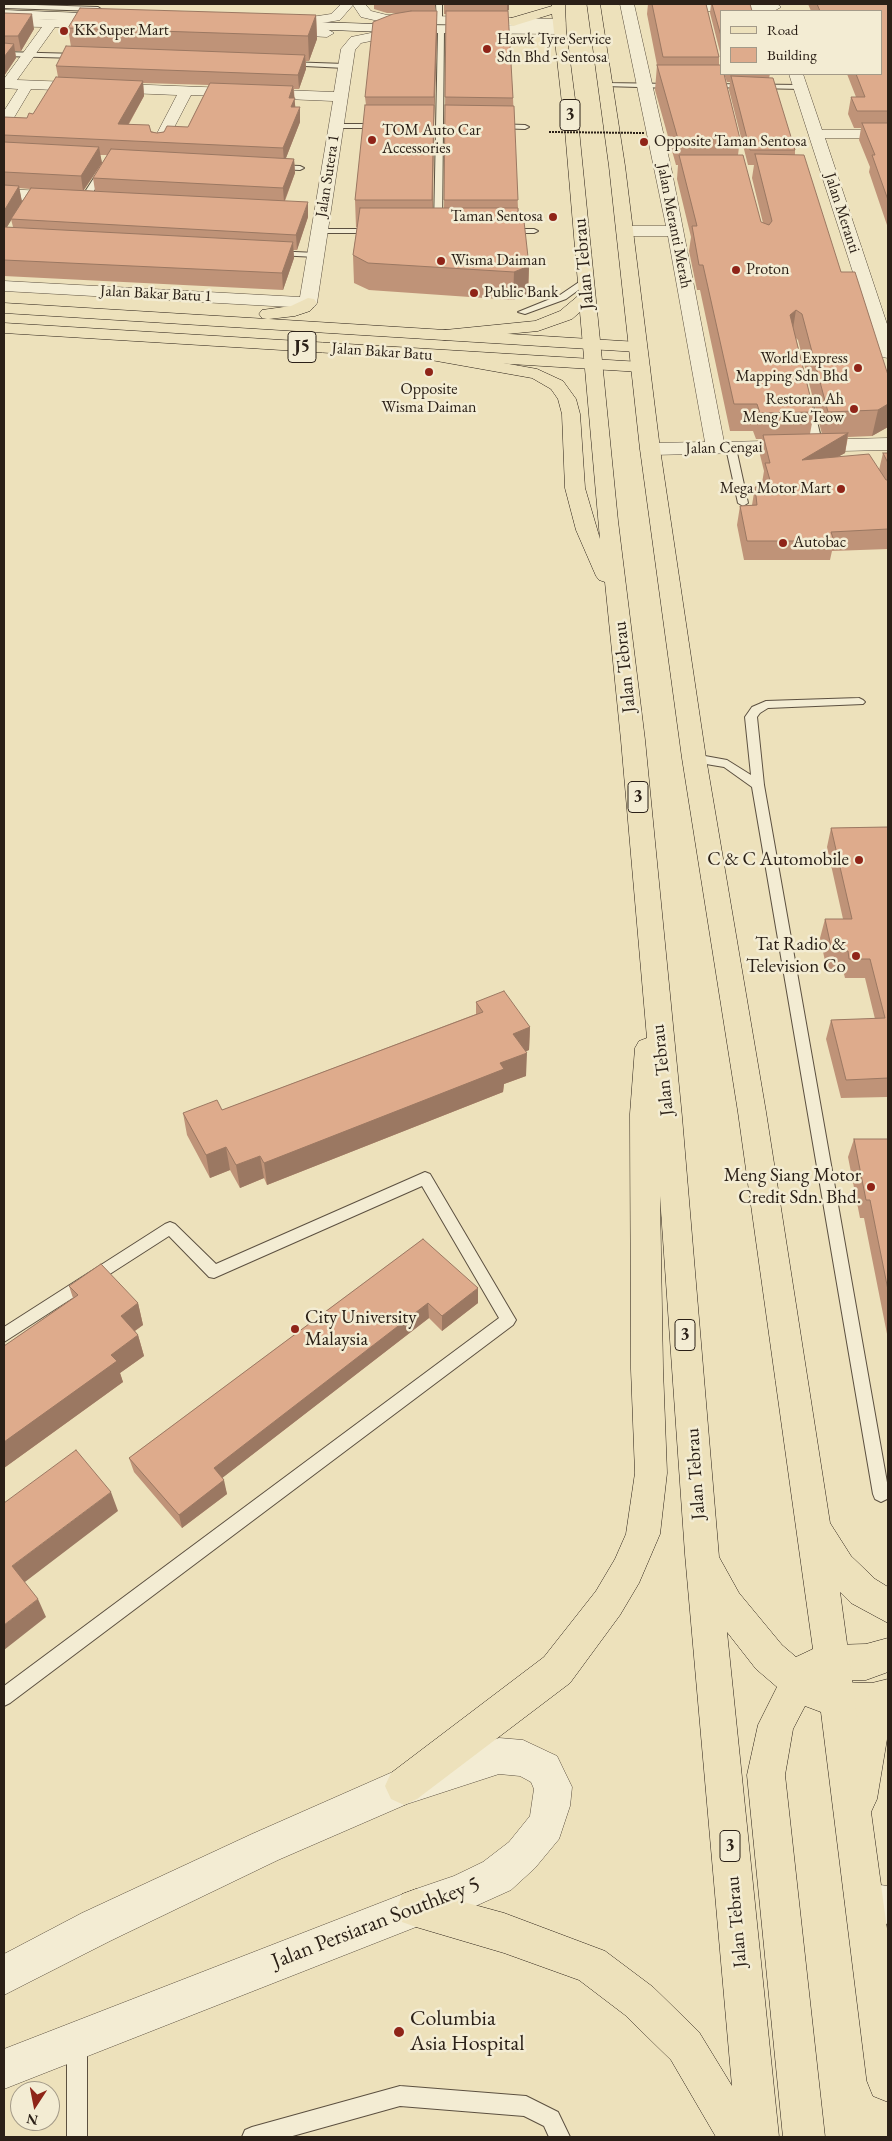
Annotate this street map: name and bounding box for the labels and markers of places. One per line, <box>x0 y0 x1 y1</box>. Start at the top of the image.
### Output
place label: KK Super Mart <box>74 21 169 41</box>
marker: KK Super Mart <box>58 25 70 37</box>
place label: Hawk Tyre Service Sdn Bhd - Sentosa <box>497 30 611 68</box>
marker: Hawk Tyre Service Sdn Bhd - Sentosa <box>481 43 493 55</box>
place label: TOM Auto Car Accessories <box>382 121 481 159</box>
place label: Opposite Taman Sentosa <box>654 132 807 152</box>
marker: TOM Auto Car Accessories <box>366 134 378 146</box>
marker: Opposite Taman Sentosa <box>638 136 650 148</box>
place label: Taman Sentosa <box>450 207 543 227</box>
marker: Taman Sentosa <box>547 211 559 223</box>
place label: Wisma Daiman <box>451 251 546 271</box>
marker: Wisma Daiman <box>435 255 447 267</box>
place label: Proton <box>746 260 789 280</box>
marker: Proton <box>730 264 742 276</box>
place label: Public Bank <box>484 283 558 303</box>
marker: Public Bank <box>468 287 480 299</box>
place label: World Express Mapping Sdn Bhd <box>735 349 848 387</box>
marker: World Express Mapping Sdn Bhd <box>852 362 864 374</box>
marker: Opposite Wisma Daiman <box>423 366 435 378</box>
place label: Opposite Wisma Daiman <box>381 380 477 418</box>
place label: Restoran Ah Meng Kue Teow <box>743 390 844 428</box>
marker: Restoran Ah Meng Kue Teow <box>848 403 860 415</box>
place label: Mega Motor Mart <box>720 479 831 499</box>
marker: Mega Motor Mart <box>835 483 847 495</box>
place label: Autobac <box>793 533 846 553</box>
marker: Autobac <box>777 537 789 549</box>
place label: C & C Automobile <box>707 849 849 871</box>
marker: C & C Automobile <box>853 854 865 866</box>
place label: Tat Radio & Television Co <box>746 934 846 978</box>
marker: Tat Radio & Television Co <box>850 950 862 962</box>
place label: Meng Siang Motor Credit Sdn. Bhd. <box>724 1165 861 1209</box>
marker: Meng Siang Motor Credit Sdn. Bhd. <box>865 1181 877 1193</box>
place label: City University Malaysia <box>305 1307 417 1351</box>
marker: City University Malaysia <box>289 1323 301 1335</box>
place label: Columbia Asia Hospital <box>410 2006 524 2058</box>
marker: Columbia Asia Hospital <box>392 2025 406 2039</box>

